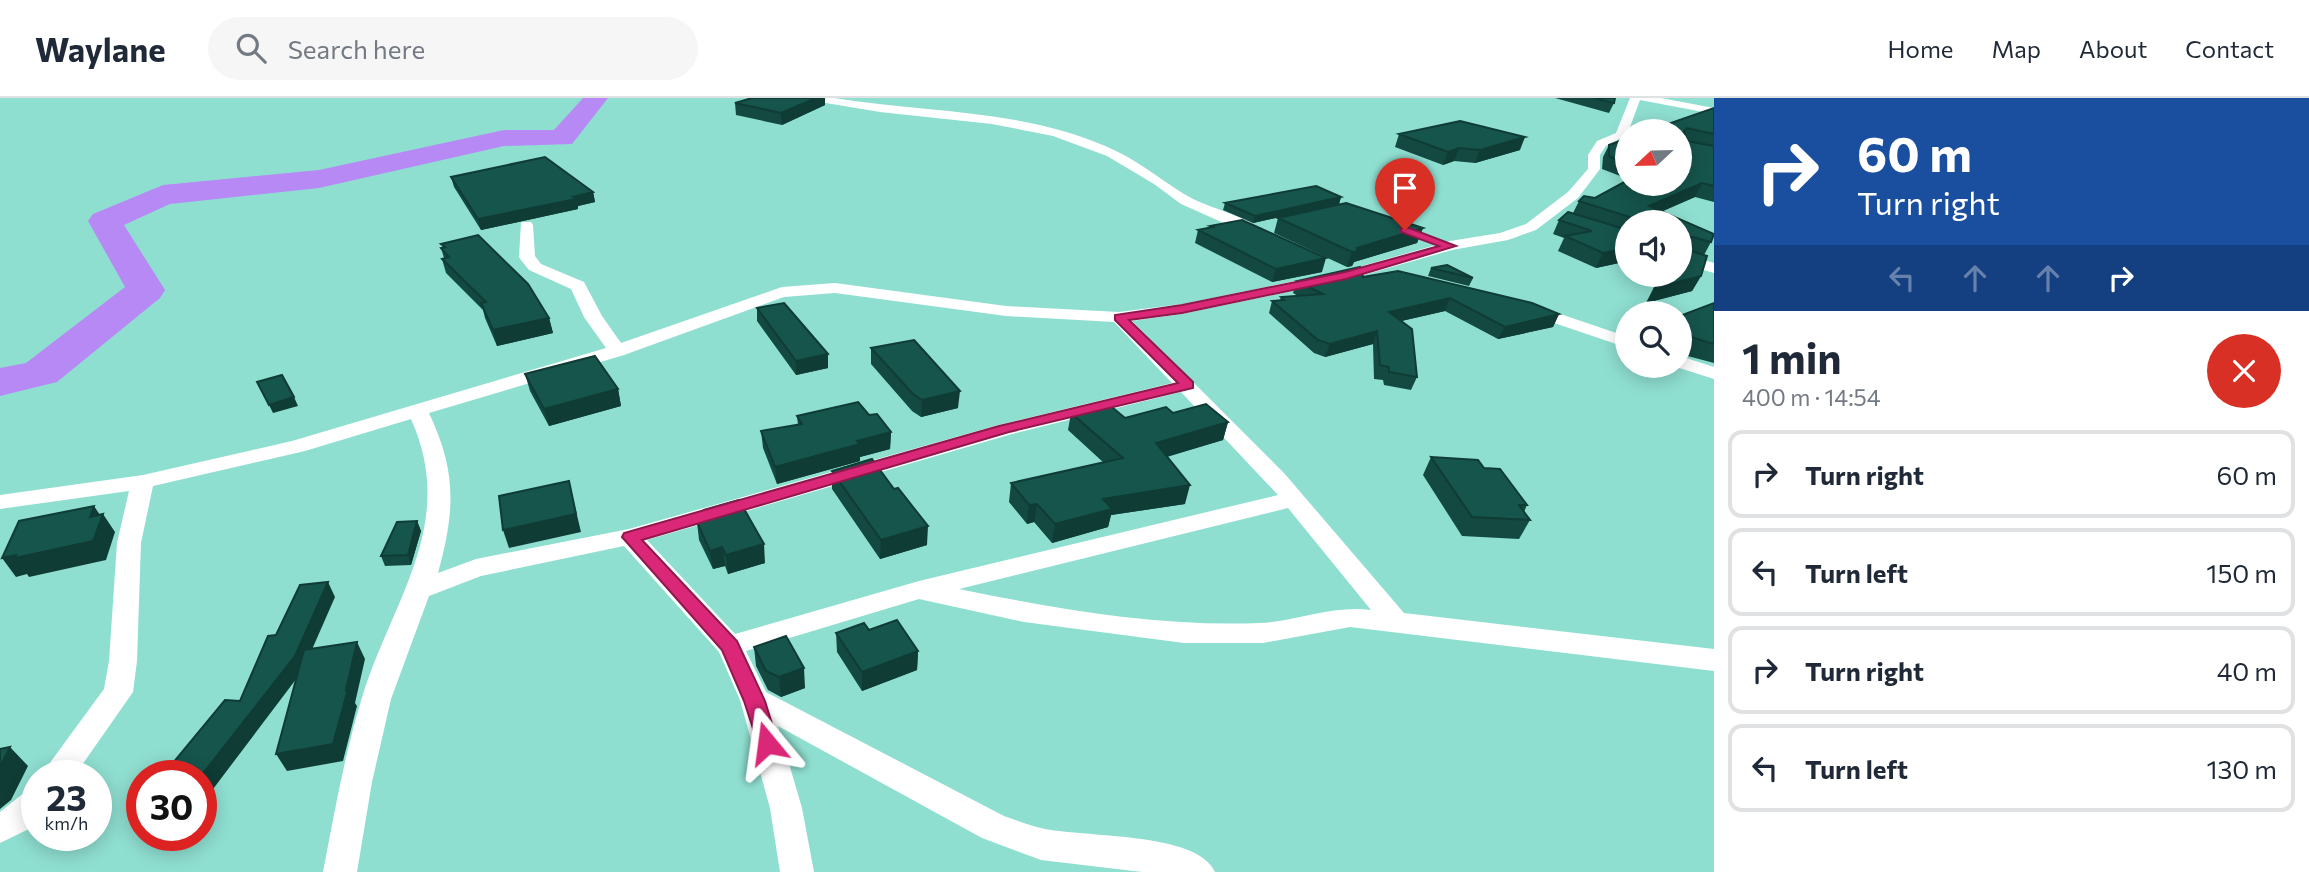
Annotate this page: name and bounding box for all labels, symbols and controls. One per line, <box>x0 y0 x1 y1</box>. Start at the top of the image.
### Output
search box <box>208 17 698 80</box>
text: Waylane <box>35 28 166 69</box>
icon: search <box>232 29 270 67</box>
text: Search here <box>288 33 425 64</box>
text: Home <box>1888 34 1954 63</box>
text: Map <box>1992 34 2041 63</box>
text: About <box>2079 34 2147 63</box>
text: Contact <box>2185 34 2274 63</box>
north arrow <box>1615 119 1692 196</box>
map controls <box>1615 119 1692 378</box>
text: 60 m <box>1857 122 1972 182</box>
icon: right <box>1742 126 1833 217</box>
pin <box>1375 158 1435 230</box>
icon: arrive <box>1386 169 1424 207</box>
text: Turn right <box>1857 182 2000 222</box>
button: sound <box>1615 210 1692 287</box>
icon: left <box>1883 259 1921 297</box>
icon: ahead <box>1956 259 1994 297</box>
icon: ahead <box>2029 259 2067 297</box>
icon: right <box>2102 259 2140 297</box>
button: search <box>1615 301 1692 378</box>
text: 1 min <box>1742 331 1842 383</box>
button: close <box>2207 334 2281 408</box>
text: 400 m · 14:54 <box>1742 383 1881 411</box>
icon: right <box>1746 455 1784 493</box>
text: Turn right <box>1805 459 1924 490</box>
text: 60 m <box>2217 459 2277 490</box>
icon: left <box>1746 553 1784 591</box>
text: Turn left <box>1805 557 1908 588</box>
text: 150 m <box>2206 557 2277 588</box>
icon: right <box>1746 651 1784 689</box>
text: Turn right <box>1805 655 1924 686</box>
text: 40 m <box>2217 655 2277 686</box>
position arrow <box>730 706 804 780</box>
icon: left <box>1746 749 1784 787</box>
text: Turn left <box>1805 753 1908 784</box>
text: 130 m <box>2206 753 2277 784</box>
speed limit sign: 30 <box>126 760 217 851</box>
text: 23 <box>46 775 87 818</box>
text: km/h <box>45 812 88 834</box>

